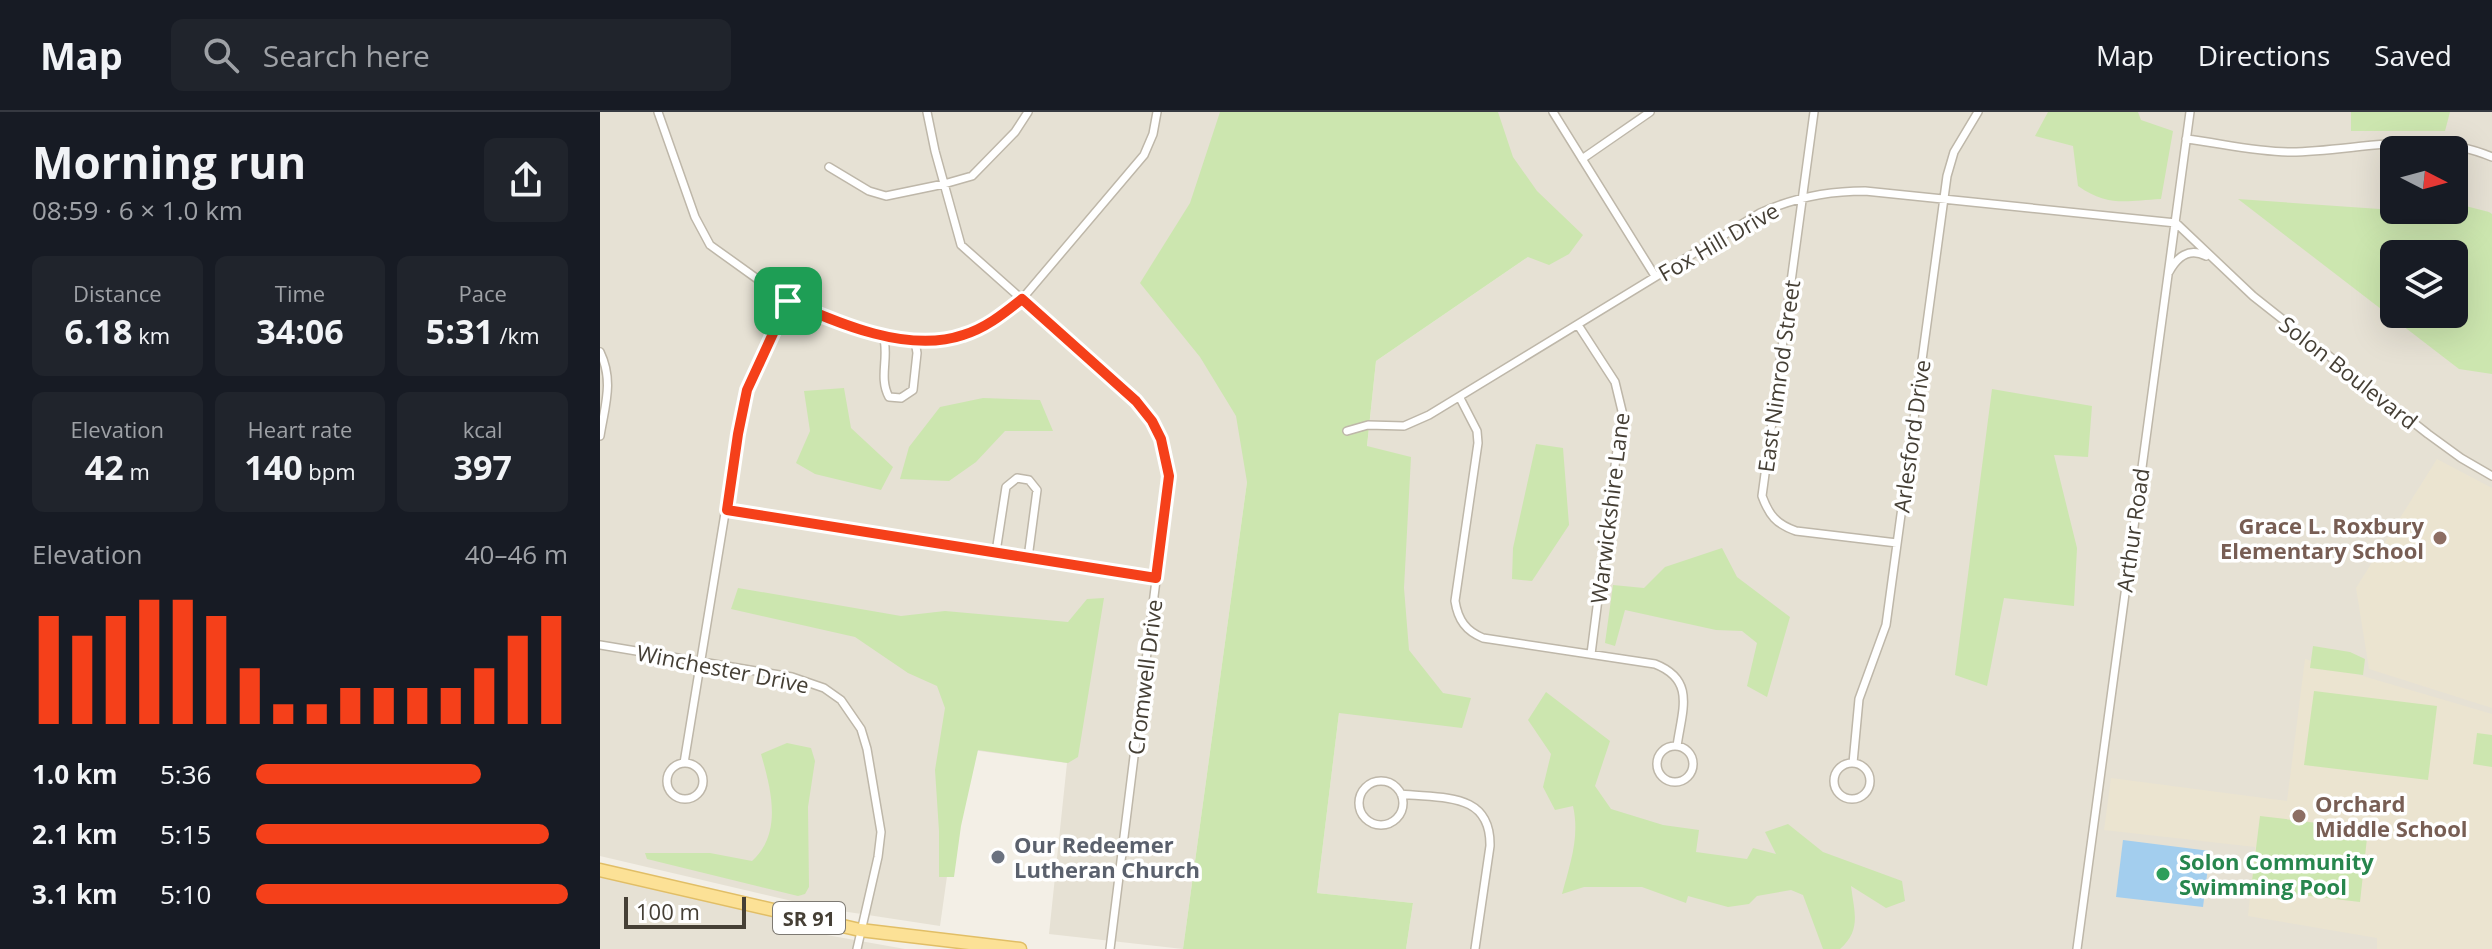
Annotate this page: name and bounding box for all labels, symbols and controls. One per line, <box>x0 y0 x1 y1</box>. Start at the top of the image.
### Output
search box <box>171 19 731 91</box>
text: Map <box>40 29 123 81</box>
icon: search <box>199 33 243 77</box>
text: Search here <box>263 35 430 76</box>
text: Map <box>2096 36 2154 74</box>
text: Directions <box>2198 36 2330 74</box>
text: Saved <box>2374 36 2452 74</box>
text: Morning run <box>32 132 306 192</box>
north arrow <box>2380 136 2468 224</box>
map controls <box>2380 136 2468 328</box>
button: share <box>484 138 568 222</box>
text: 08:59 · 6 × 1.0 km <box>32 192 243 228</box>
street label: Fox Hill Drive <box>1652 194 1784 288</box>
button: layers <box>2380 240 2468 328</box>
pin <box>754 267 822 335</box>
text: Distance <box>73 278 162 308</box>
text: Time <box>275 278 325 308</box>
text: Pace <box>458 278 507 308</box>
street label: East Nimrod Street <box>1750 278 1806 474</box>
icon: arrive <box>766 279 810 323</box>
text: 6.18 <box>64 308 133 354</box>
text: 34:06 <box>256 308 344 354</box>
text: 5:31 <box>426 308 494 354</box>
street label: Solon Boulevard <box>2274 309 2424 435</box>
text: km <box>133 320 170 350</box>
text: /km <box>494 320 540 350</box>
street label: Arlesford Drive <box>1885 358 1937 514</box>
street label: Warwickshire Lane <box>1582 411 1636 605</box>
text: Elevation <box>71 414 164 444</box>
text: Heart rate <box>248 414 352 444</box>
text: kcal <box>463 414 503 444</box>
text: 42 <box>85 444 124 490</box>
text: 140 <box>244 444 303 490</box>
text: 397 <box>454 444 512 490</box>
text: m <box>124 456 150 486</box>
text: bpm <box>303 456 356 486</box>
street label: Arthur Road <box>2108 466 2156 594</box>
place label: Grace L. Roxbury Elementary School <box>2220 510 2424 565</box>
marker: Grace L. Roxbury Elementary School <box>2431 529 2449 547</box>
text: Elevation <box>32 536 142 572</box>
text: 40–46 m <box>465 536 568 572</box>
street label: Cromwell Drive <box>1120 597 1168 757</box>
street label: Winchester Drive <box>634 637 812 699</box>
text: 1.0 km <box>32 756 118 792</box>
text: 5:36 <box>160 756 211 792</box>
place label: Orchard Middle School <box>2315 788 2468 843</box>
marker: Orchard Middle School <box>2290 807 2308 825</box>
text: 2.1 km <box>32 816 118 852</box>
text: 5:15 <box>160 816 211 852</box>
place label: Our Redeemer Lutheran Church <box>1014 829 1200 884</box>
place label: Solon Community Swimming Pool <box>2179 846 2374 901</box>
marker: Our Redeemer Lutheran Church <box>989 848 1007 866</box>
marker: Solon Community Swimming Pool <box>2154 865 2172 883</box>
text: 3.1 km <box>32 876 118 912</box>
text: 5:10 <box>160 876 211 912</box>
scale bar <box>624 893 746 929</box>
text: 100 m <box>636 896 700 926</box>
road number: SR 91 <box>773 902 845 934</box>

